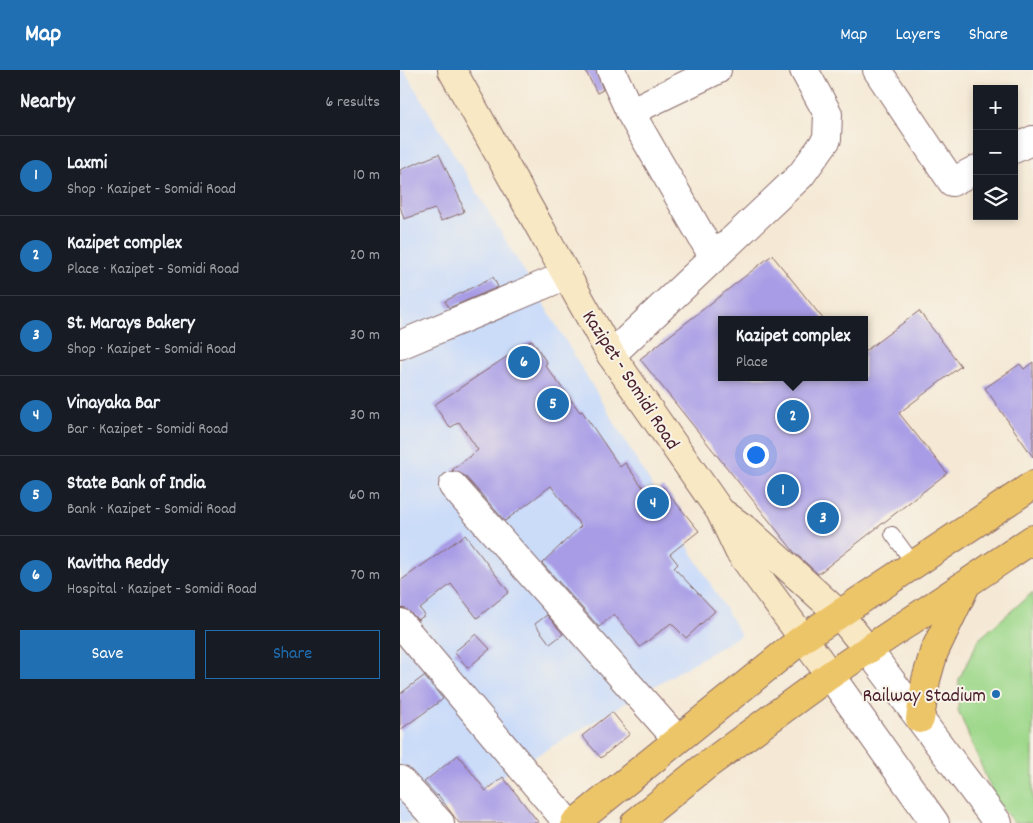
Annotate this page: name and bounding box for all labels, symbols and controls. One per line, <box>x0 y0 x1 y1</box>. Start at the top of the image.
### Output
text: Map <box>25 18 61 52</box>
text: Map <box>840 23 867 48</box>
text: Layers <box>895 23 941 48</box>
text: Share <box>969 23 1008 48</box>
map controls <box>973 85 1018 220</box>
button: + <box>973 85 1018 130</box>
text: Nearby <box>20 88 75 118</box>
text: 6 results <box>325 91 380 114</box>
button: − <box>973 130 1018 175</box>
text: Laxmi <box>67 151 107 178</box>
text: 1 <box>34 164 38 187</box>
text: 10 m <box>353 164 380 187</box>
button: layers <box>973 175 1018 220</box>
text: Shop · Kazipet - Somidi Road <box>67 178 236 201</box>
text: Kazipet complex <box>67 231 182 258</box>
text: 2 <box>33 244 40 267</box>
text: 20 m <box>350 244 380 267</box>
text: Place · Kazipet - Somidi Road <box>67 258 239 281</box>
street label: Kazipet - Somidi Road <box>574 305 685 456</box>
text: St. Marays Bakery <box>67 311 195 338</box>
popup <box>718 316 868 381</box>
text: 3 <box>32 324 40 347</box>
text: 30 m <box>350 324 380 347</box>
text: Kazipet complex <box>736 324 850 351</box>
text: Shop · Kazipet - Somidi Road <box>67 338 236 361</box>
pin: 6 <box>508 343 540 381</box>
text: Place <box>736 351 768 374</box>
pin: 5 <box>537 385 569 423</box>
text: Vinayaka Bar <box>67 391 160 418</box>
pin: 2 <box>777 397 809 435</box>
text: 4 <box>33 404 39 427</box>
text: 30 m <box>350 404 380 427</box>
text: Bar · Kazipet - Somidi Road <box>67 418 228 441</box>
your location <box>743 442 769 468</box>
text: State Bank of India <box>67 471 205 498</box>
pin: 1 <box>767 471 799 509</box>
text: 5 <box>32 484 40 507</box>
text: 60 m <box>349 484 380 507</box>
pin: 4 <box>637 484 669 522</box>
text: Bank · Kazipet - Somidi Road <box>67 498 236 521</box>
pin: 3 <box>807 499 839 537</box>
text: Kavitha Reddy <box>67 551 168 578</box>
text: 6 <box>32 564 40 587</box>
text: 70 m <box>350 564 380 587</box>
text: Hospital · Kazipet - Somidi Road <box>67 578 257 601</box>
button: Save <box>20 630 195 679</box>
button: Share <box>205 630 380 679</box>
place label: Railway Stadium <box>863 683 986 711</box>
marker: Railway Stadium <box>990 688 1002 700</box>

